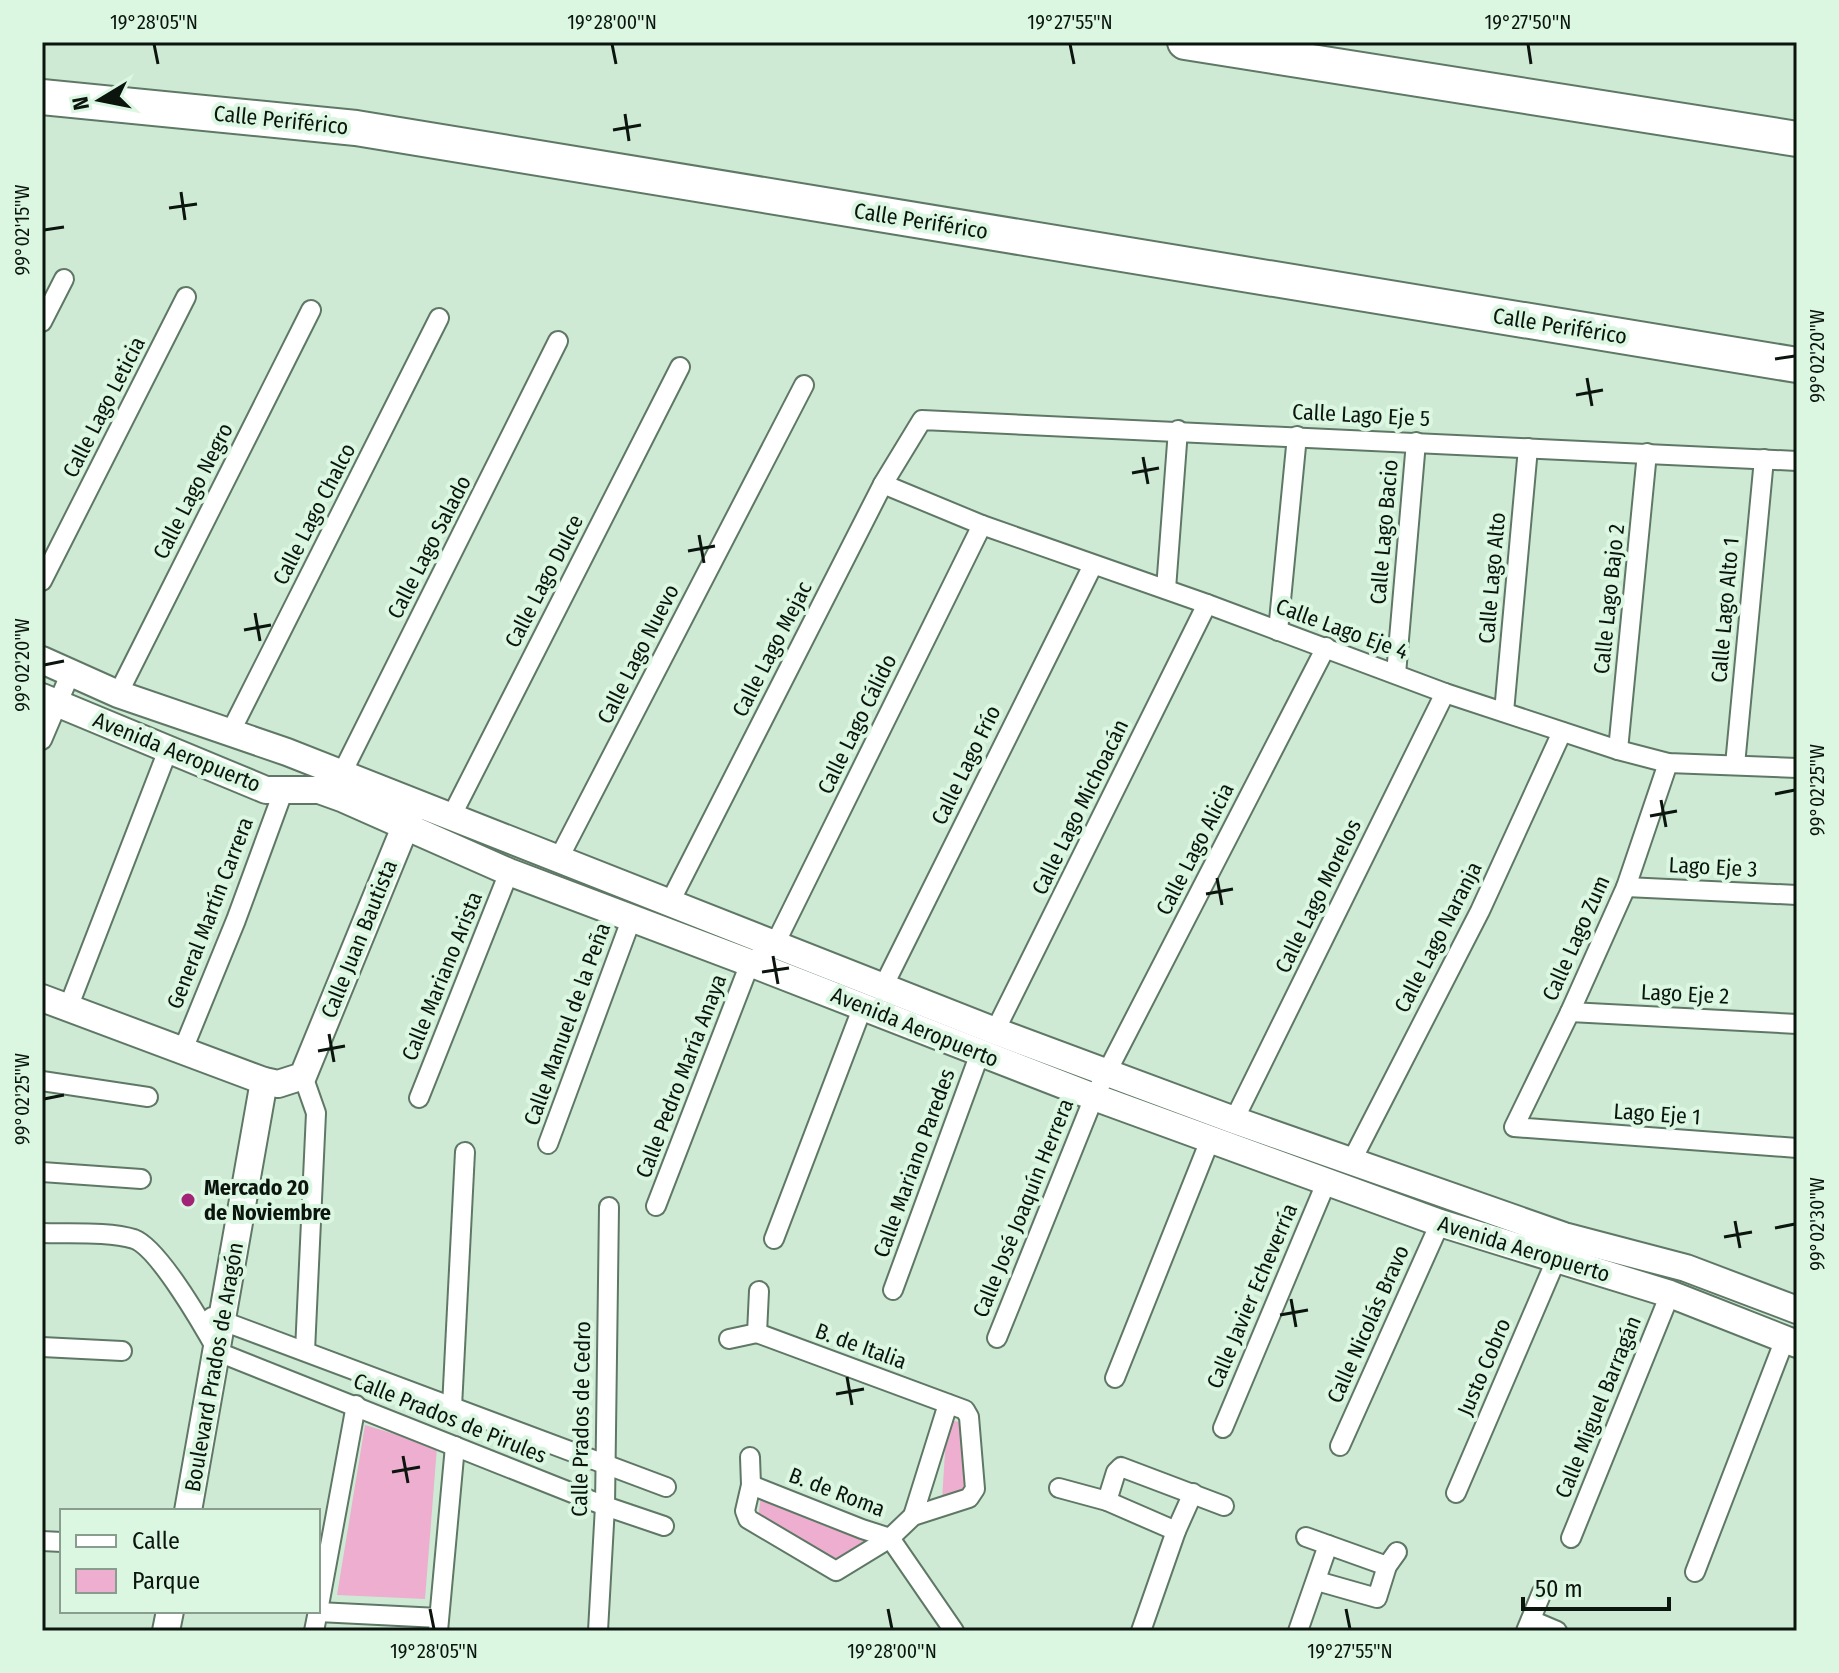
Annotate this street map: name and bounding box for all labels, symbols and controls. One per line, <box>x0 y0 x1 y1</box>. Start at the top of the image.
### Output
text: 19°28'05"N <box>110 10 198 34</box>
text: 19°28'00"N <box>567 10 657 34</box>
text: 19°27'55"N <box>1027 10 1113 34</box>
text: 19°27'50"N <box>1485 10 1572 34</box>
north arrow <box>60 60 140 140</box>
text: N <box>66 95 95 112</box>
street label: Calle Periférico <box>212 100 350 140</box>
text: 99°02'15"W <box>10 185 34 275</box>
street label: Calle Periférico <box>852 197 990 245</box>
street label: Calle Periférico <box>1491 302 1629 350</box>
text: 99°02'20"W <box>1805 309 1829 403</box>
street label: Calle Lago Leticia <box>57 332 151 482</box>
street label: Calle Lago Eje 5 <box>1291 398 1431 432</box>
street label: Calle Lago Negro <box>147 418 239 564</box>
street label: Calle Lago Chalco <box>267 439 361 589</box>
street label: Calle Lago Bacio <box>1364 458 1404 606</box>
street label: Calle Lago Salado <box>381 471 477 623</box>
street label: Calle Lago Dulce <box>499 510 589 652</box>
street label: Calle Lago Alto <box>1473 511 1511 645</box>
street label: Calle Lago Bajo 2 <box>1588 523 1630 675</box>
street label: Calle Lago Alto 1 <box>1705 536 1745 684</box>
street label: Calle Lago Mejac <box>726 576 818 721</box>
street label: Calle Lago Nuevo <box>591 580 685 728</box>
street label: Calle Lago Eje 4 <box>1272 593 1412 665</box>
text: 99°02'20"W <box>10 618 34 712</box>
street label: Calle Lago Cálido <box>812 650 902 798</box>
street label: Calle Lago Frío <box>925 701 1007 829</box>
street label: Avenida Aeropuerto <box>89 706 265 798</box>
street label: Calle Lago Michoacán <box>1026 715 1134 899</box>
text: 99°02'25"W <box>1805 744 1829 836</box>
street label: Calle Lago Alicia <box>1150 778 1240 920</box>
street label: General Martín Carrera <box>161 813 259 1013</box>
street label: Calle Lago Morelos <box>1269 815 1367 977</box>
street label: Lago Eje 3 <box>1668 851 1758 883</box>
street label: Calle Juan Bautista <box>315 856 403 1022</box>
street label: Calle Lago Naranja <box>1388 857 1488 1017</box>
street label: Calle Lago Zum <box>1536 871 1616 1005</box>
street label: Calle Mariano Arista <box>396 888 488 1064</box>
street label: Calle Manuel de la Peña <box>518 919 616 1129</box>
street label: Calle Pedro María Anaya <box>630 970 732 1182</box>
street label: Lago Eje 2 <box>1640 978 1730 1010</box>
street label: Avenida Aeropuerto <box>827 981 1003 1073</box>
text: 99°02'25"W <box>10 1053 34 1145</box>
street label: Calle Mariano Paredes <box>867 1065 961 1261</box>
street label: Calle José Joaquín Herrera <box>967 1095 1079 1321</box>
street label: Lago Eje 1 <box>1612 1097 1702 1131</box>
place label: Mercado 20 de Noviembre <box>204 1174 331 1226</box>
text: 99°02'30"W <box>1805 1177 1829 1271</box>
marker: Mercado 20 de Noviembre <box>179 1191 197 1209</box>
street label: Calle Javier Echeverría <box>1201 1199 1303 1393</box>
street label: Avenida Aeropuerto <box>1435 1210 1613 1288</box>
street label: Boulevard Prados de Aragón <box>179 1240 249 1494</box>
street label: Calle Nicolás Bravo <box>1321 1241 1415 1407</box>
street label: Calle Miguel Barragán <box>1549 1312 1647 1502</box>
street label: Justo Cobro <box>1451 1314 1517 1420</box>
street label: B. de Italia <box>812 1317 910 1375</box>
street label: Calle Prados de Cedro <box>566 1321 596 1517</box>
street label: Calle Prados de Pirules <box>350 1367 550 1469</box>
street label: B. de Roma <box>785 1461 889 1523</box>
legend <box>60 1509 320 1613</box>
text: Calle <box>132 1527 180 1555</box>
scale bar <box>1523 1561 1669 1611</box>
text: Parque <box>132 1567 200 1595</box>
text: 50 m <box>1535 1575 1583 1603</box>
text: 19°28'05"N <box>390 1639 478 1663</box>
text: 19°28'00"N <box>847 1639 937 1663</box>
text: 19°27'55"N <box>1307 1639 1393 1663</box>

